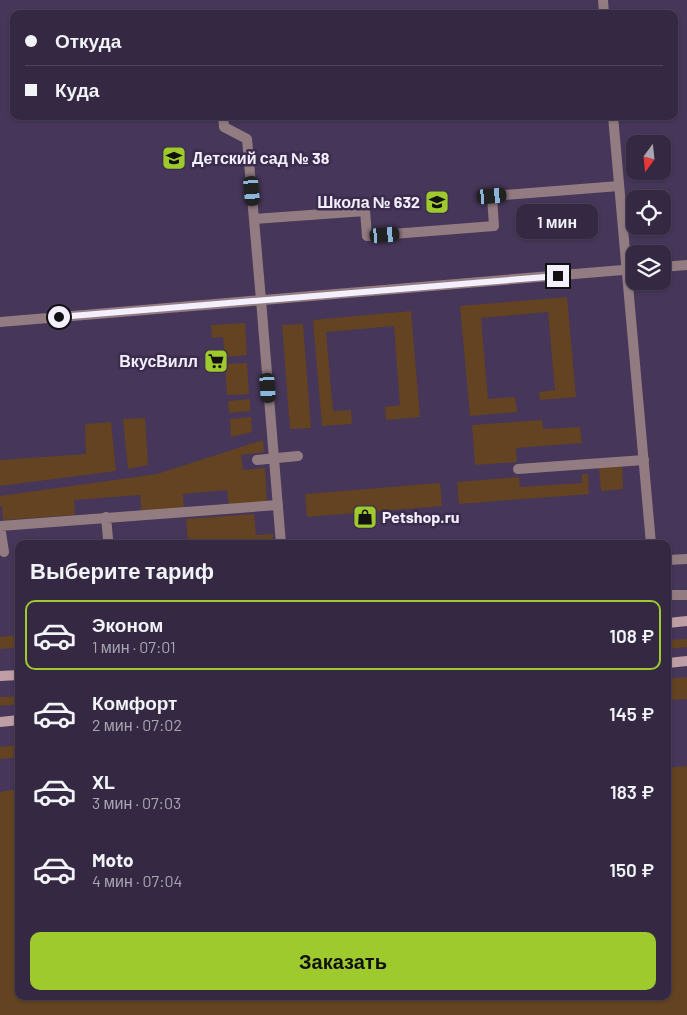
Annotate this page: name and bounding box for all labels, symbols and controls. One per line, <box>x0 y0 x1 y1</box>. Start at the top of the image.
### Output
text: Откуда <box>55 29 121 52</box>
text: Куда <box>55 78 99 101</box>
north arrow <box>626 135 671 180</box>
map controls <box>626 135 671 290</box>
school or university icon: Детский сад № 38 <box>161 145 187 171</box>
place label: Детский сад № 38 <box>192 148 330 167</box>
car <box>243 175 260 207</box>
car <box>476 187 507 205</box>
school or university icon: Школа № 632 <box>424 189 450 215</box>
button: locate <box>626 190 671 235</box>
place label: Школа № 632 <box>317 192 420 211</box>
callout: 1 мин <box>517 204 599 238</box>
text: 1 мин <box>537 212 577 231</box>
car <box>369 226 400 244</box>
button: layers <box>626 245 671 290</box>
route end <box>547 265 569 287</box>
route start <box>48 306 70 328</box>
supermarket icon: ВкусВилл <box>203 348 229 374</box>
place label: ВкусВилл <box>119 351 198 370</box>
car <box>259 373 276 403</box>
shop icon: Petshop.ru <box>352 504 378 530</box>
place label: Petshop.ru <box>382 507 460 526</box>
text: Выберите тариф <box>30 557 214 583</box>
icon: car <box>32 613 77 658</box>
text: Эконом <box>92 613 163 636</box>
text: 108 ₽ <box>609 624 654 647</box>
text: 1 мин · 07:01 <box>92 637 176 656</box>
icon: car <box>32 691 77 736</box>
text: Комфорт <box>92 691 177 714</box>
text: 145 ₽ <box>609 702 654 725</box>
text: 2 мин · 07:02 <box>92 715 182 734</box>
icon: car <box>32 769 77 814</box>
text: XL <box>92 770 115 793</box>
text: 183 ₽ <box>610 780 654 803</box>
text: 3 мин · 07:03 <box>92 793 181 812</box>
icon: car <box>32 847 77 892</box>
text: Moto <box>92 848 134 871</box>
text: 150 ₽ <box>609 858 654 881</box>
text: 4 мин · 07:04 <box>92 871 182 890</box>
button: Заказать <box>30 932 656 990</box>

